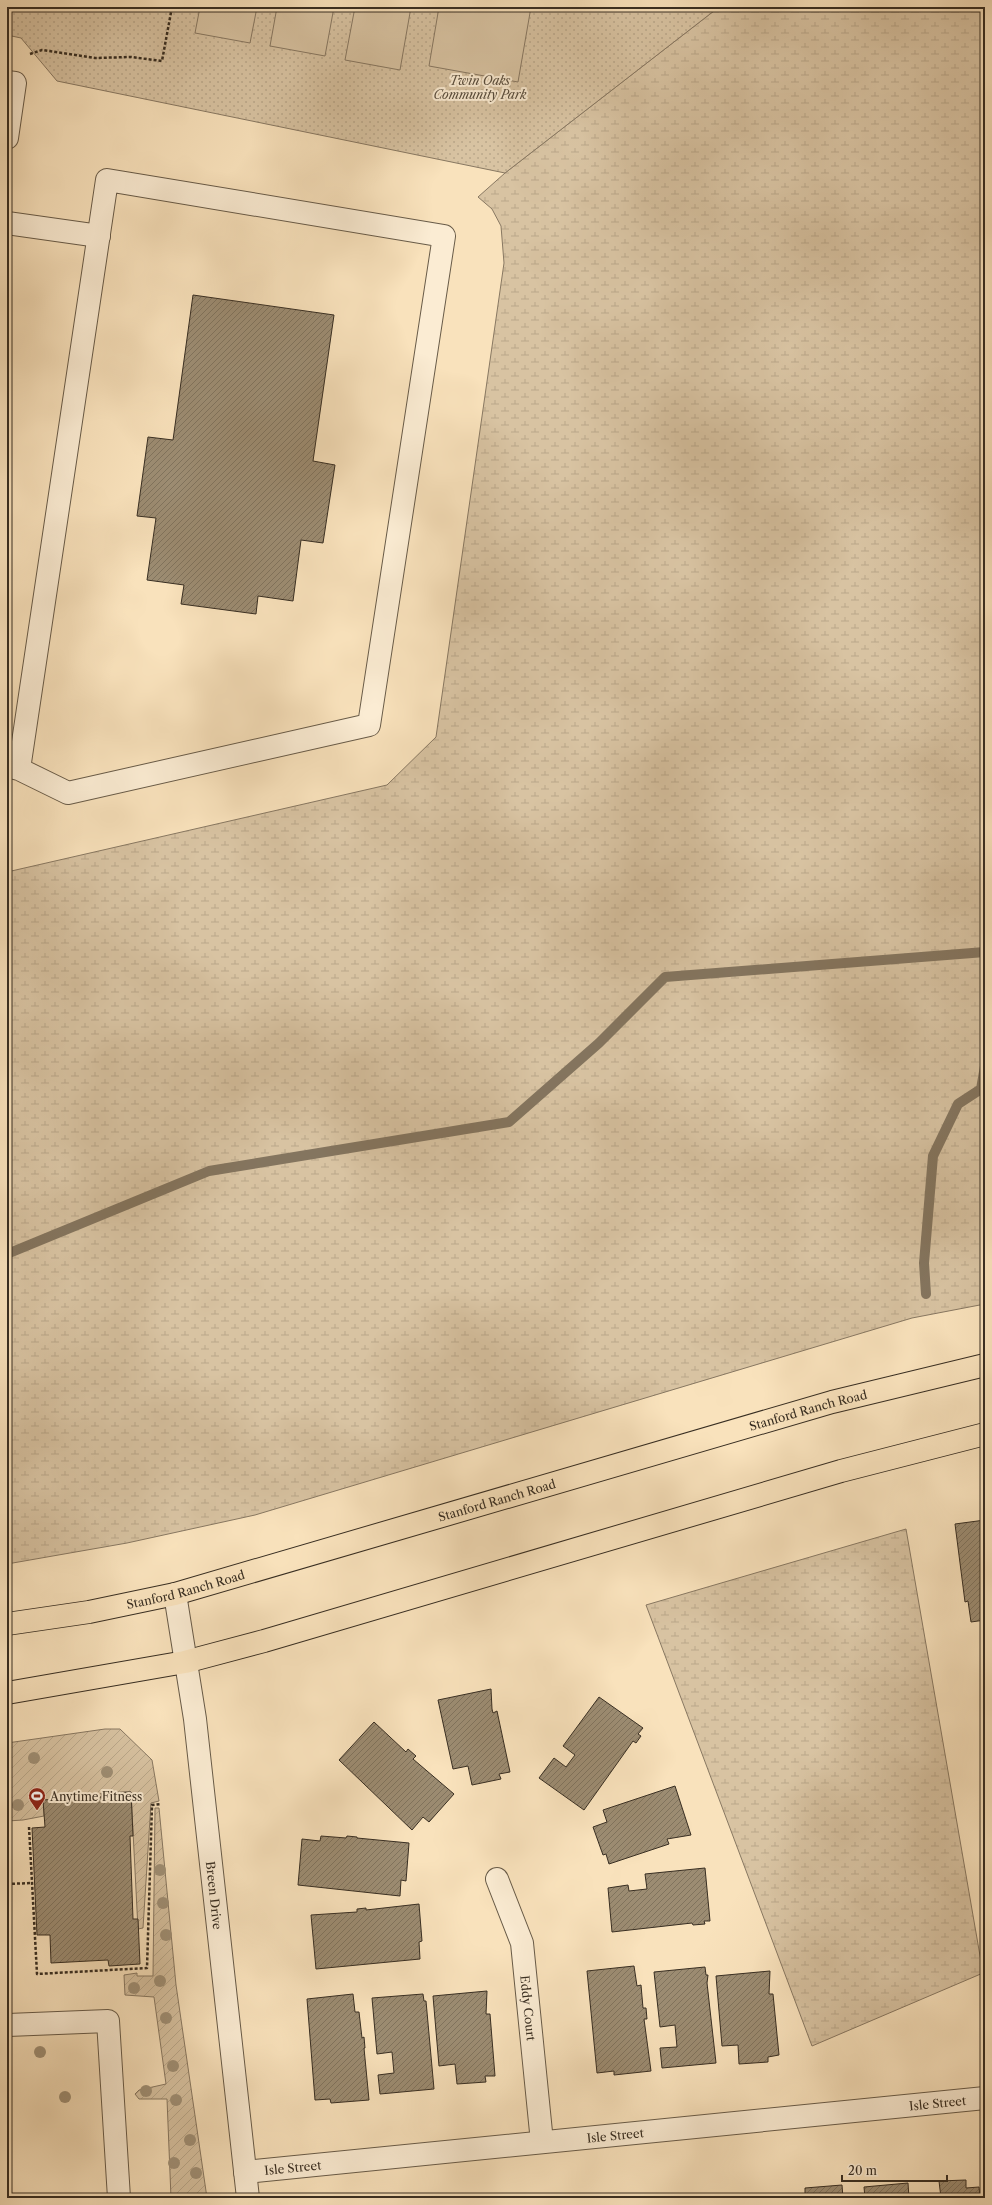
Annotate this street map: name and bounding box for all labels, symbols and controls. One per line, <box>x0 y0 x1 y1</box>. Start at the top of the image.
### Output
park label: Twin Oaks Community Park <box>433 73 527 102</box>
street label: Stanford Ranch Road <box>747 1386 869 1433</box>
street label: Stanford Ranch Road <box>436 1476 558 1524</box>
street label: Stanford Ranch Road <box>125 1566 247 1611</box>
sports icon: Anytime Fitness <box>27 1786 47 1811</box>
place label: Anytime Fitness <box>49 1789 142 1804</box>
street label: Breen Drive <box>203 1860 226 1931</box>
street label: Eddy Court <box>518 1975 539 2042</box>
street label: Isle Street <box>908 2092 968 2113</box>
street label: Isle Street <box>586 2125 645 2145</box>
street label: Isle Street <box>264 2157 323 2178</box>
scale bar <box>842 2157 947 2183</box>
text: 20 m <box>848 2163 877 2178</box>

